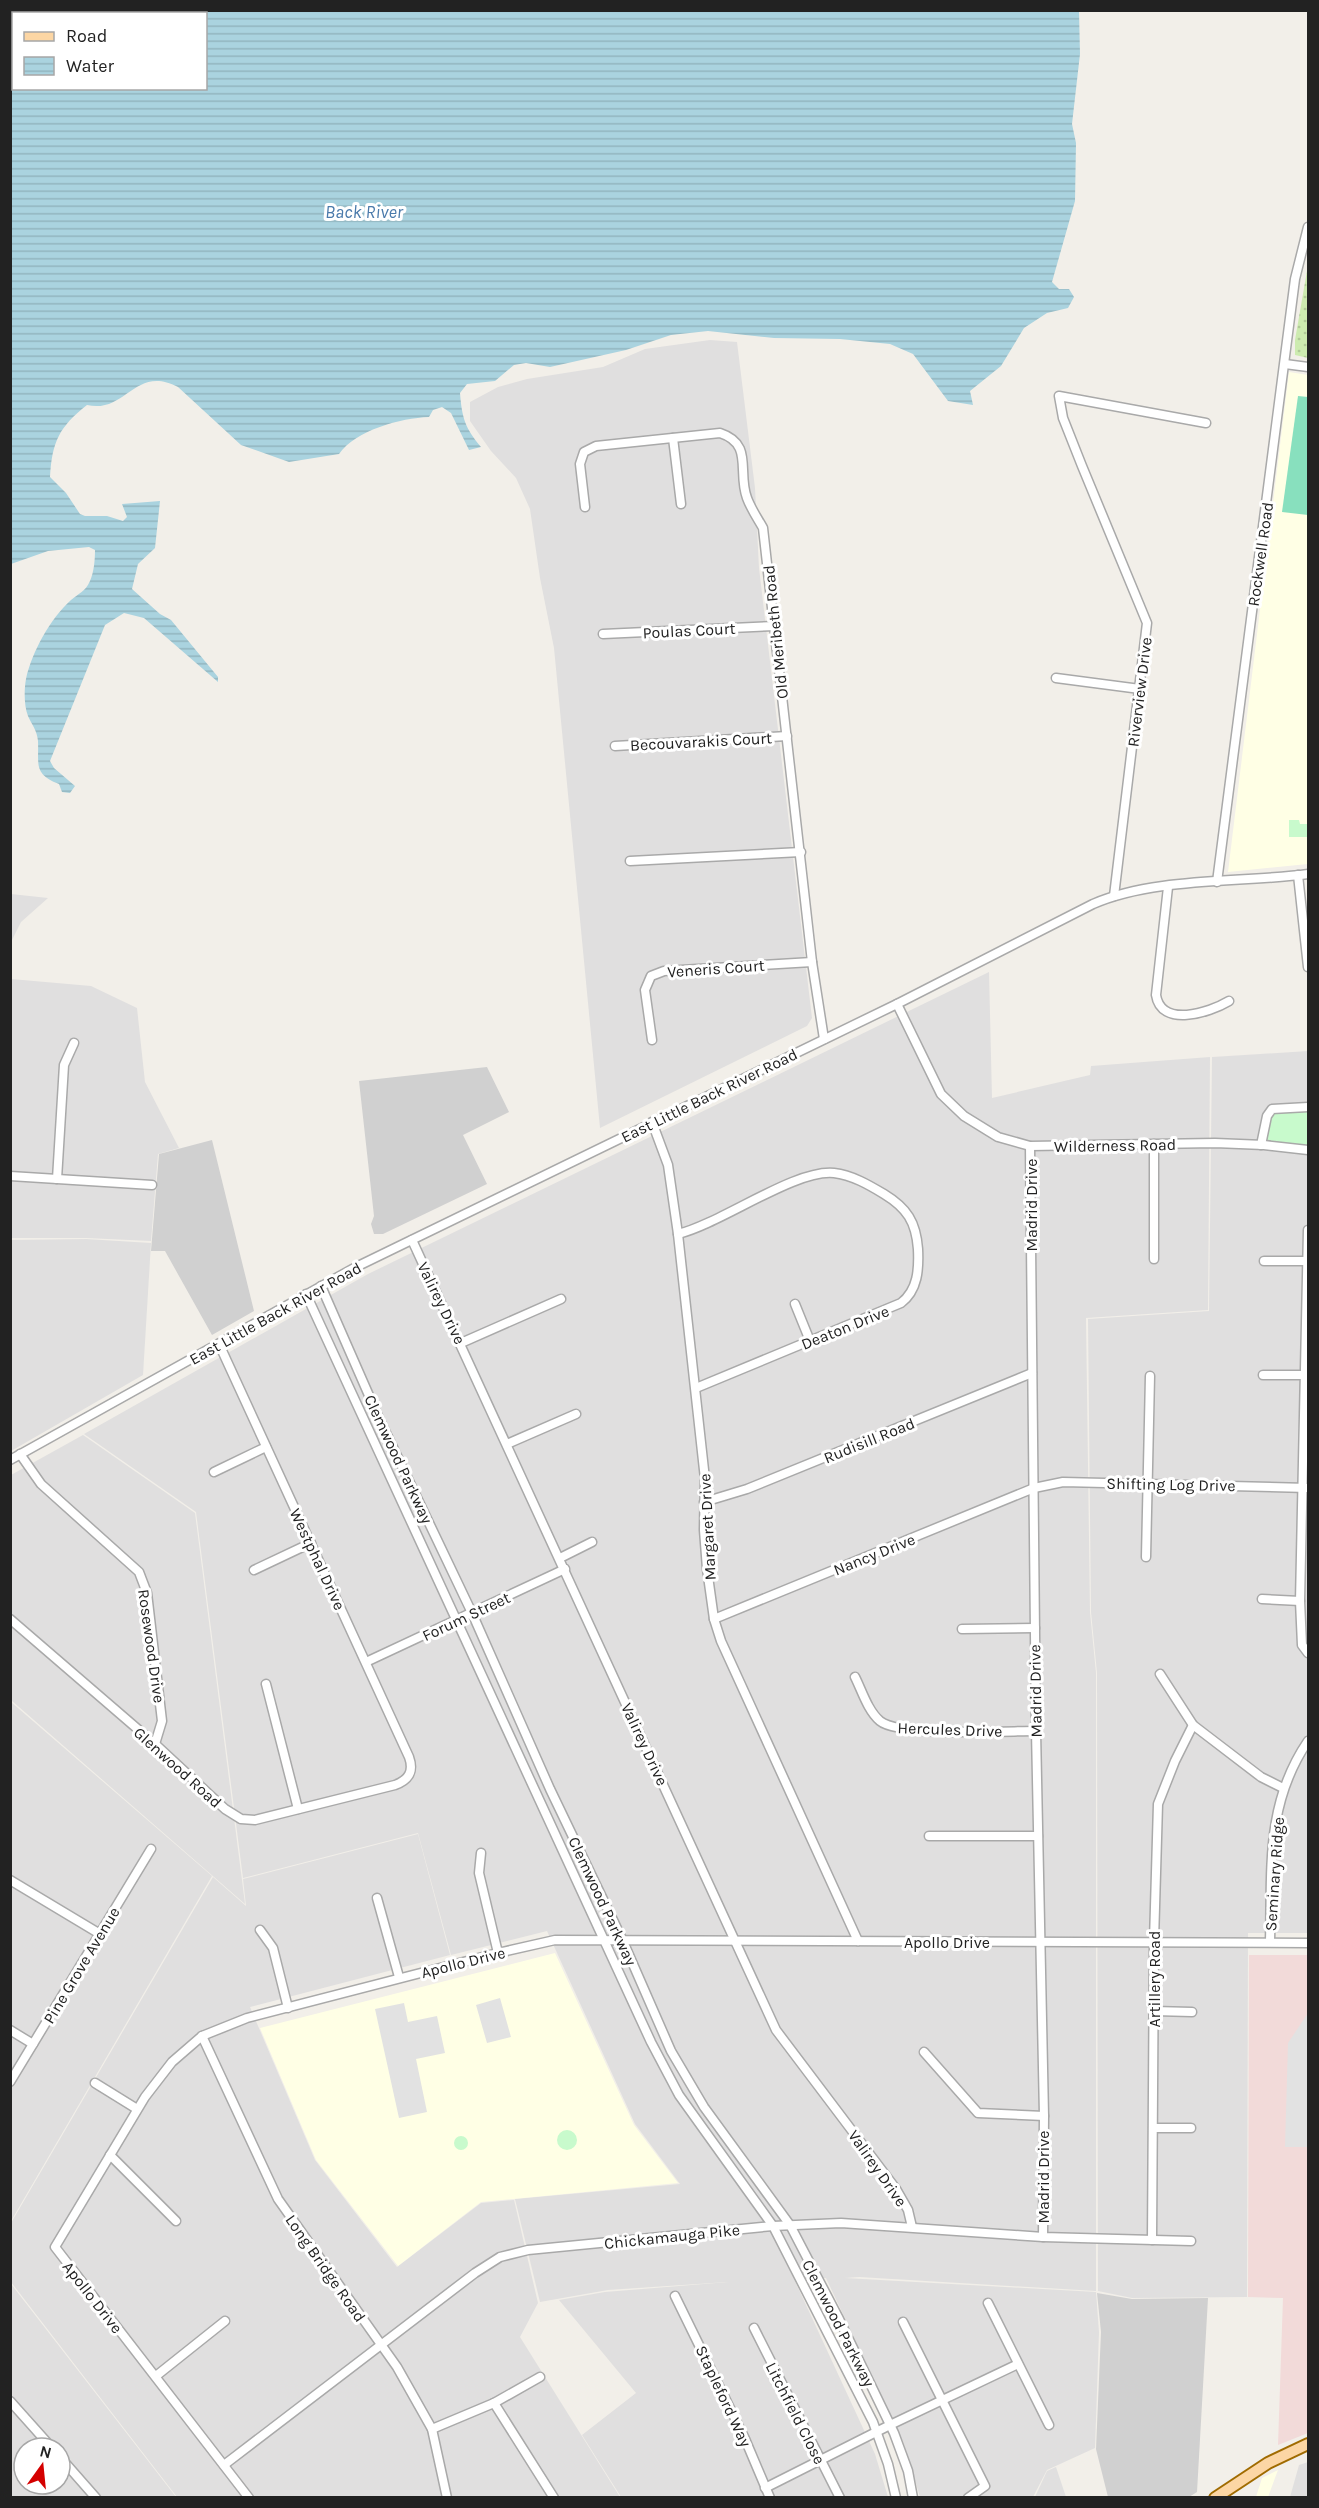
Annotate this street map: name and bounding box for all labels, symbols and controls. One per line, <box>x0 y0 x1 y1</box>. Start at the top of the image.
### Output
legend <box>12 12 207 90</box>
text: Road <box>66 25 107 47</box>
text: Water <box>66 55 114 77</box>
water label: Back River <box>325 201 404 223</box>
street label: Rockwell Road <box>1244 501 1277 607</box>
street label: Old Meribeth Road <box>759 564 792 700</box>
street label: Poulas Court <box>642 619 736 642</box>
street label: Riverview Drive <box>1123 636 1156 748</box>
street label: Becouvarakis Court <box>629 728 773 755</box>
street label: Veneris Court <box>667 956 765 981</box>
street label: East Little Back River Road <box>618 1044 801 1146</box>
street label: Wilderness Road <box>1054 1135 1176 1156</box>
street label: Madrid Drive <box>1022 1158 1041 1252</box>
street label: East Little Back River Road <box>186 1258 365 1369</box>
street label: Valirey Drive <box>413 1259 470 1347</box>
street label: Deaton Drive <box>798 1301 892 1354</box>
street label: Clemwood Parkway <box>360 1392 437 1527</box>
street label: Rudisill Road <box>821 1414 917 1467</box>
street label: Margaret Drive <box>695 1473 720 1581</box>
street label: Shifting Log Drive <box>1106 1474 1236 1495</box>
street label: Westphal Drive <box>286 1505 349 1613</box>
street label: Nancy Drive <box>831 1529 918 1579</box>
street label: Rosewood Drive <box>134 1588 169 1704</box>
street label: Forum Street <box>419 1588 513 1645</box>
street label: Madrid Drive <box>1025 1644 1046 1738</box>
street label: Valirey Drive <box>617 1700 672 1789</box>
street label: Hercules Drive <box>897 1718 1003 1741</box>
street label: Glenwood Road <box>130 1723 226 1812</box>
street label: Seminary Ridge <box>1261 1816 1288 1932</box>
street label: Clemwood Parkway <box>564 1834 641 1969</box>
street label: Pine Grove Avenue <box>39 1903 124 2027</box>
street label: Artillery Road <box>1145 1931 1164 2027</box>
street label: Apollo Drive <box>904 1933 990 1952</box>
street label: Apollo Drive <box>419 1943 507 1982</box>
street label: Valirey Drive <box>844 2126 911 2210</box>
street label: Madrid Drive <box>1034 2130 1053 2224</box>
street label: Long Bridge Road <box>282 2211 370 2326</box>
street label: Chickamauga Pike <box>603 2220 741 2253</box>
street label: Clemwood Parkway <box>798 2256 879 2390</box>
street label: Apollo Drive <box>59 2258 127 2337</box>
street label: Stapleford Way <box>692 2342 756 2451</box>
street label: Litchfield Close <box>762 2359 829 2467</box>
north arrow <box>12 2436 72 2496</box>
text: N <box>38 2441 54 2463</box>

